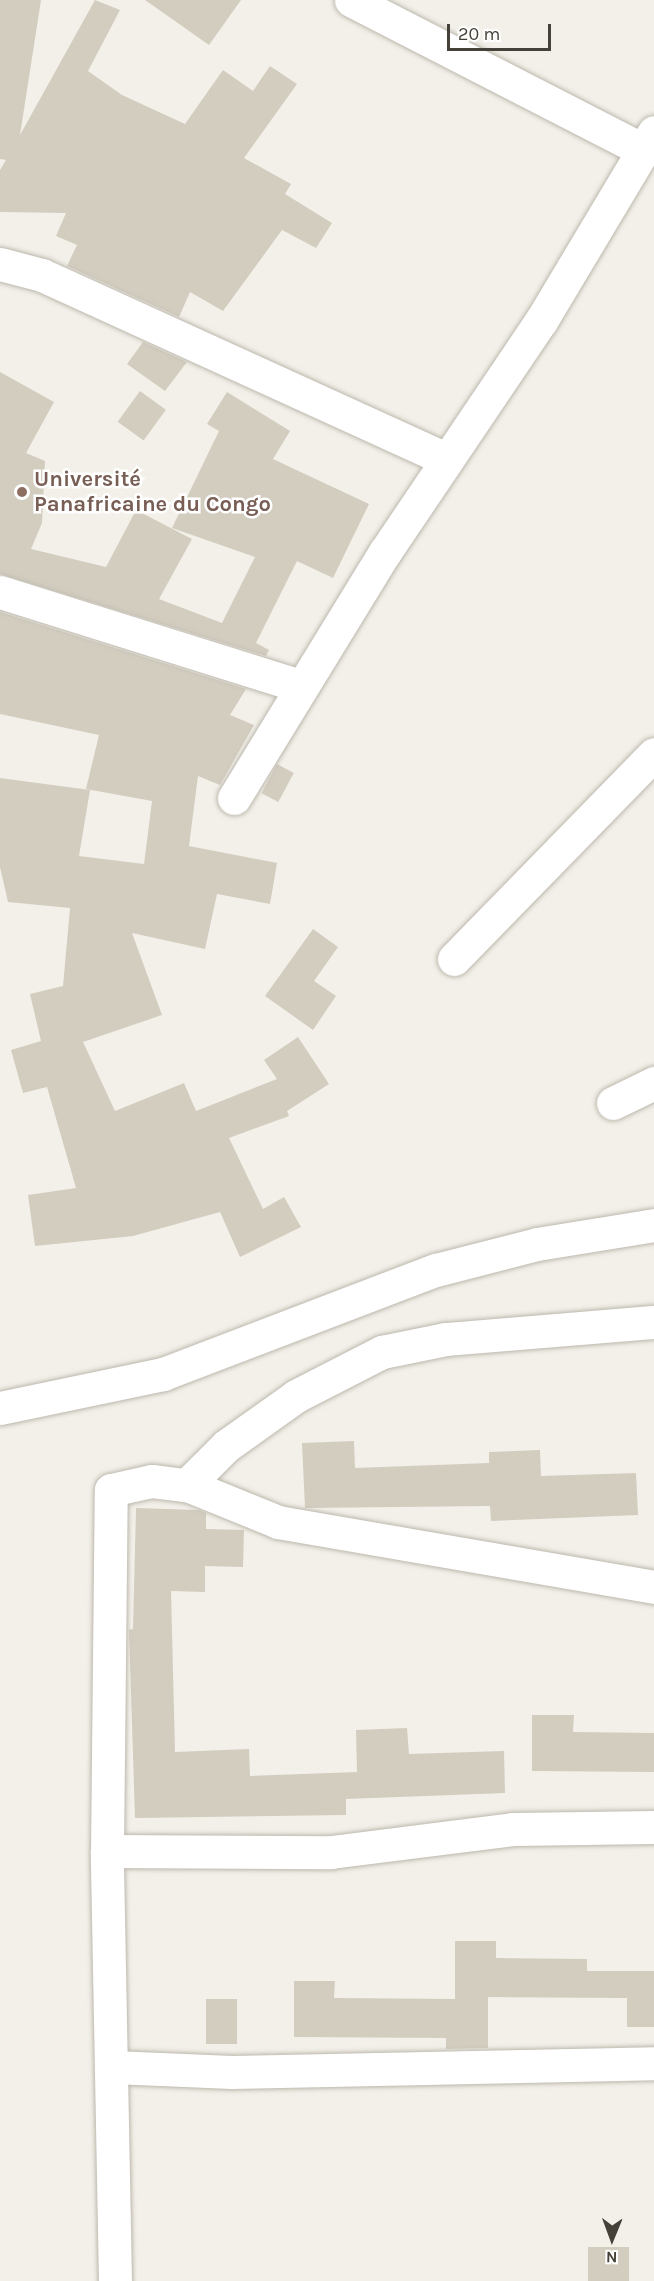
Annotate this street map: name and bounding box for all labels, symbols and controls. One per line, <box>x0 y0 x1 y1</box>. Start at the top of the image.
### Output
scale bar <box>450 12 554 50</box>
text: 20 m <box>458 23 500 45</box>
place label: Université Panafricaine du Congo <box>34 466 271 518</box>
marker: Université Panafricaine du Congo <box>15 485 29 499</box>
north arrow <box>582 2209 642 2269</box>
text: N <box>606 2248 618 2267</box>

